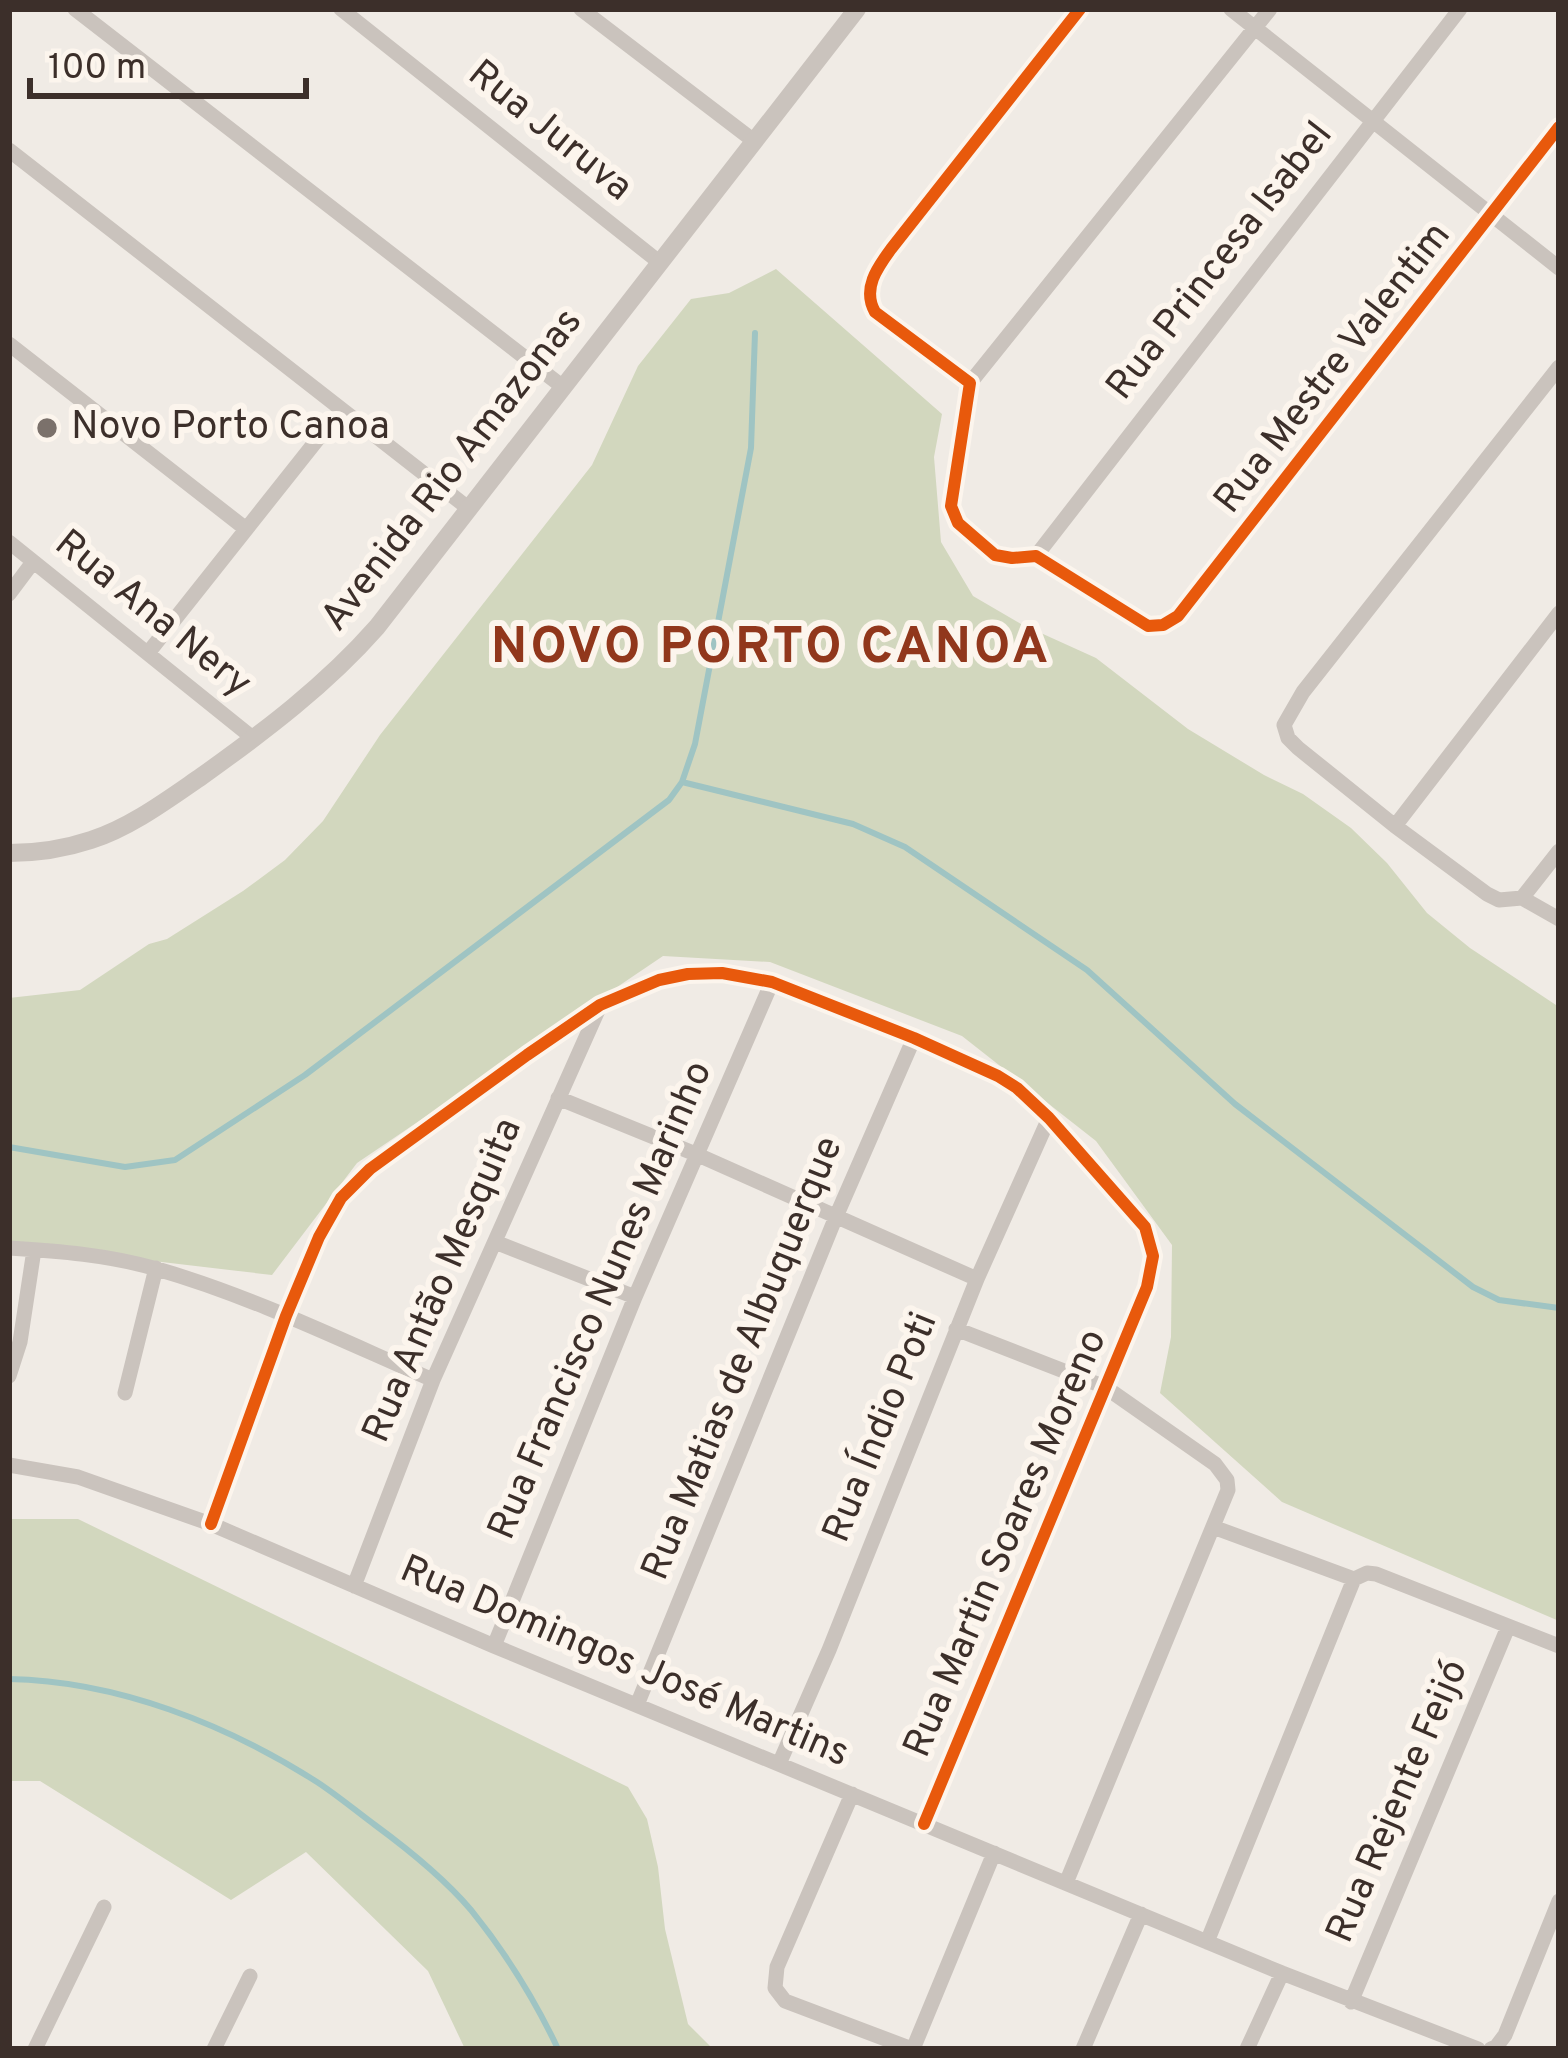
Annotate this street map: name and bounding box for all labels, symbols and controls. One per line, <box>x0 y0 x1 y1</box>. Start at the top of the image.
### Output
scale bar <box>30 24 306 98</box>
text: 100 m <box>48 46 146 92</box>
street label: Rua Juruva <box>457 51 641 213</box>
street label: Rua Princesa Isabel <box>1097 113 1345 411</box>
street label: Rua Mestre Valentim <box>1205 214 1463 524</box>
street label: Avenida Rio Amazonas <box>312 300 594 642</box>
place label: Novo Porto Canoa <box>71 404 390 453</box>
marker: Novo Porto Canoa <box>34 415 60 441</box>
street label: Rua Ana Nery <box>44 521 260 709</box>
district label: NOVO PORTO CANOA <box>491 617 1051 682</box>
street label: Rua Francisco Nunes Marinho <box>479 1054 725 1548</box>
street label: Rua Antão Mesquita <box>353 1111 535 1451</box>
street label: Rua Matias de Albuquerque <box>632 1130 856 1588</box>
street label: Rua Índio Poti <box>811 1305 950 1550</box>
street label: Rua Martin Soares Moreno <box>895 1323 1119 1765</box>
street label: Rua Domingos José Martins <box>392 1546 856 1780</box>
street label: Rua Rejente Feijó <box>1317 1653 1481 1951</box>

